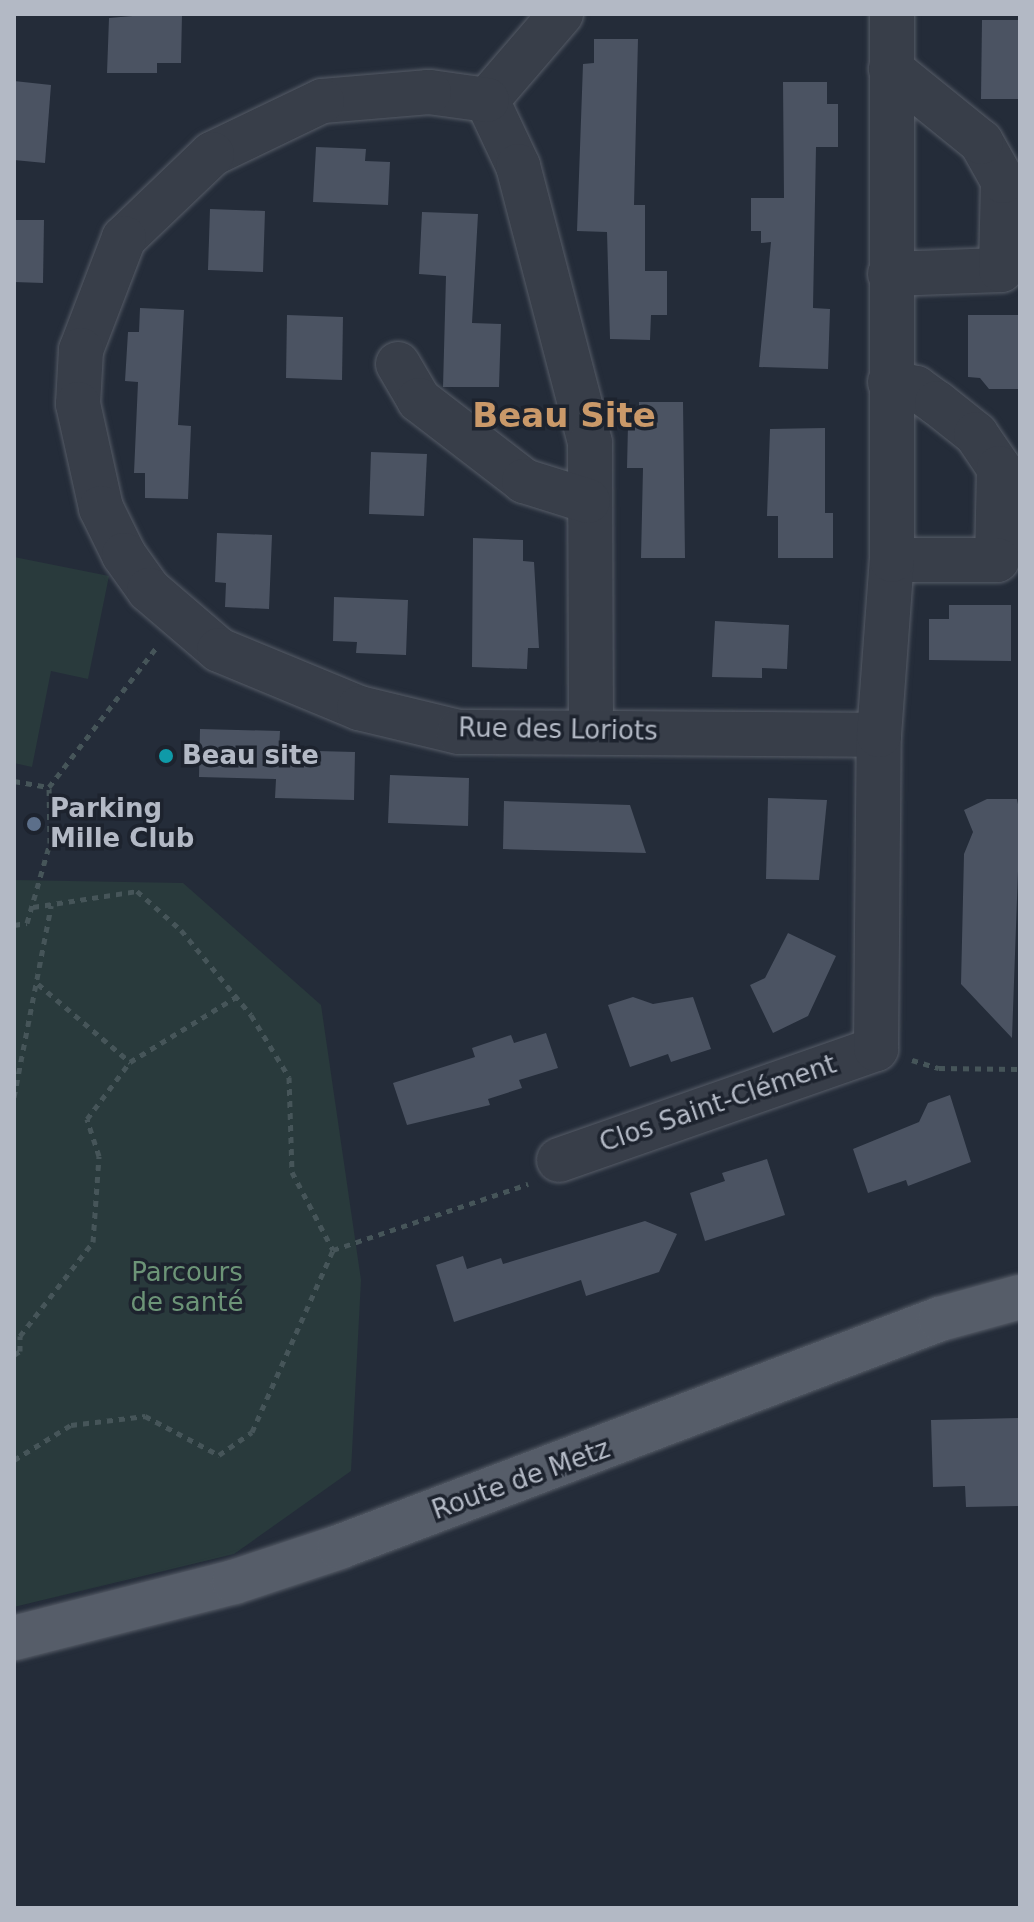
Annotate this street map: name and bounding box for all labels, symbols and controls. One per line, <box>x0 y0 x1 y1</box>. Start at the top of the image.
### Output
district label: Beau Site <box>472 396 656 436</box>
street label: Rue des Loriots <box>458 713 658 747</box>
place label: Beau site <box>182 740 319 772</box>
marker: Beau site <box>157 747 175 765</box>
place label: Parking Mille Club <box>50 793 194 854</box>
marker: Parking Mille Club <box>25 815 43 833</box>
street label: Clos Saint-Clément <box>596 1049 840 1159</box>
park label: Parcours de santé <box>131 1257 243 1318</box>
street label: Route de Metz <box>428 1433 614 1527</box>

